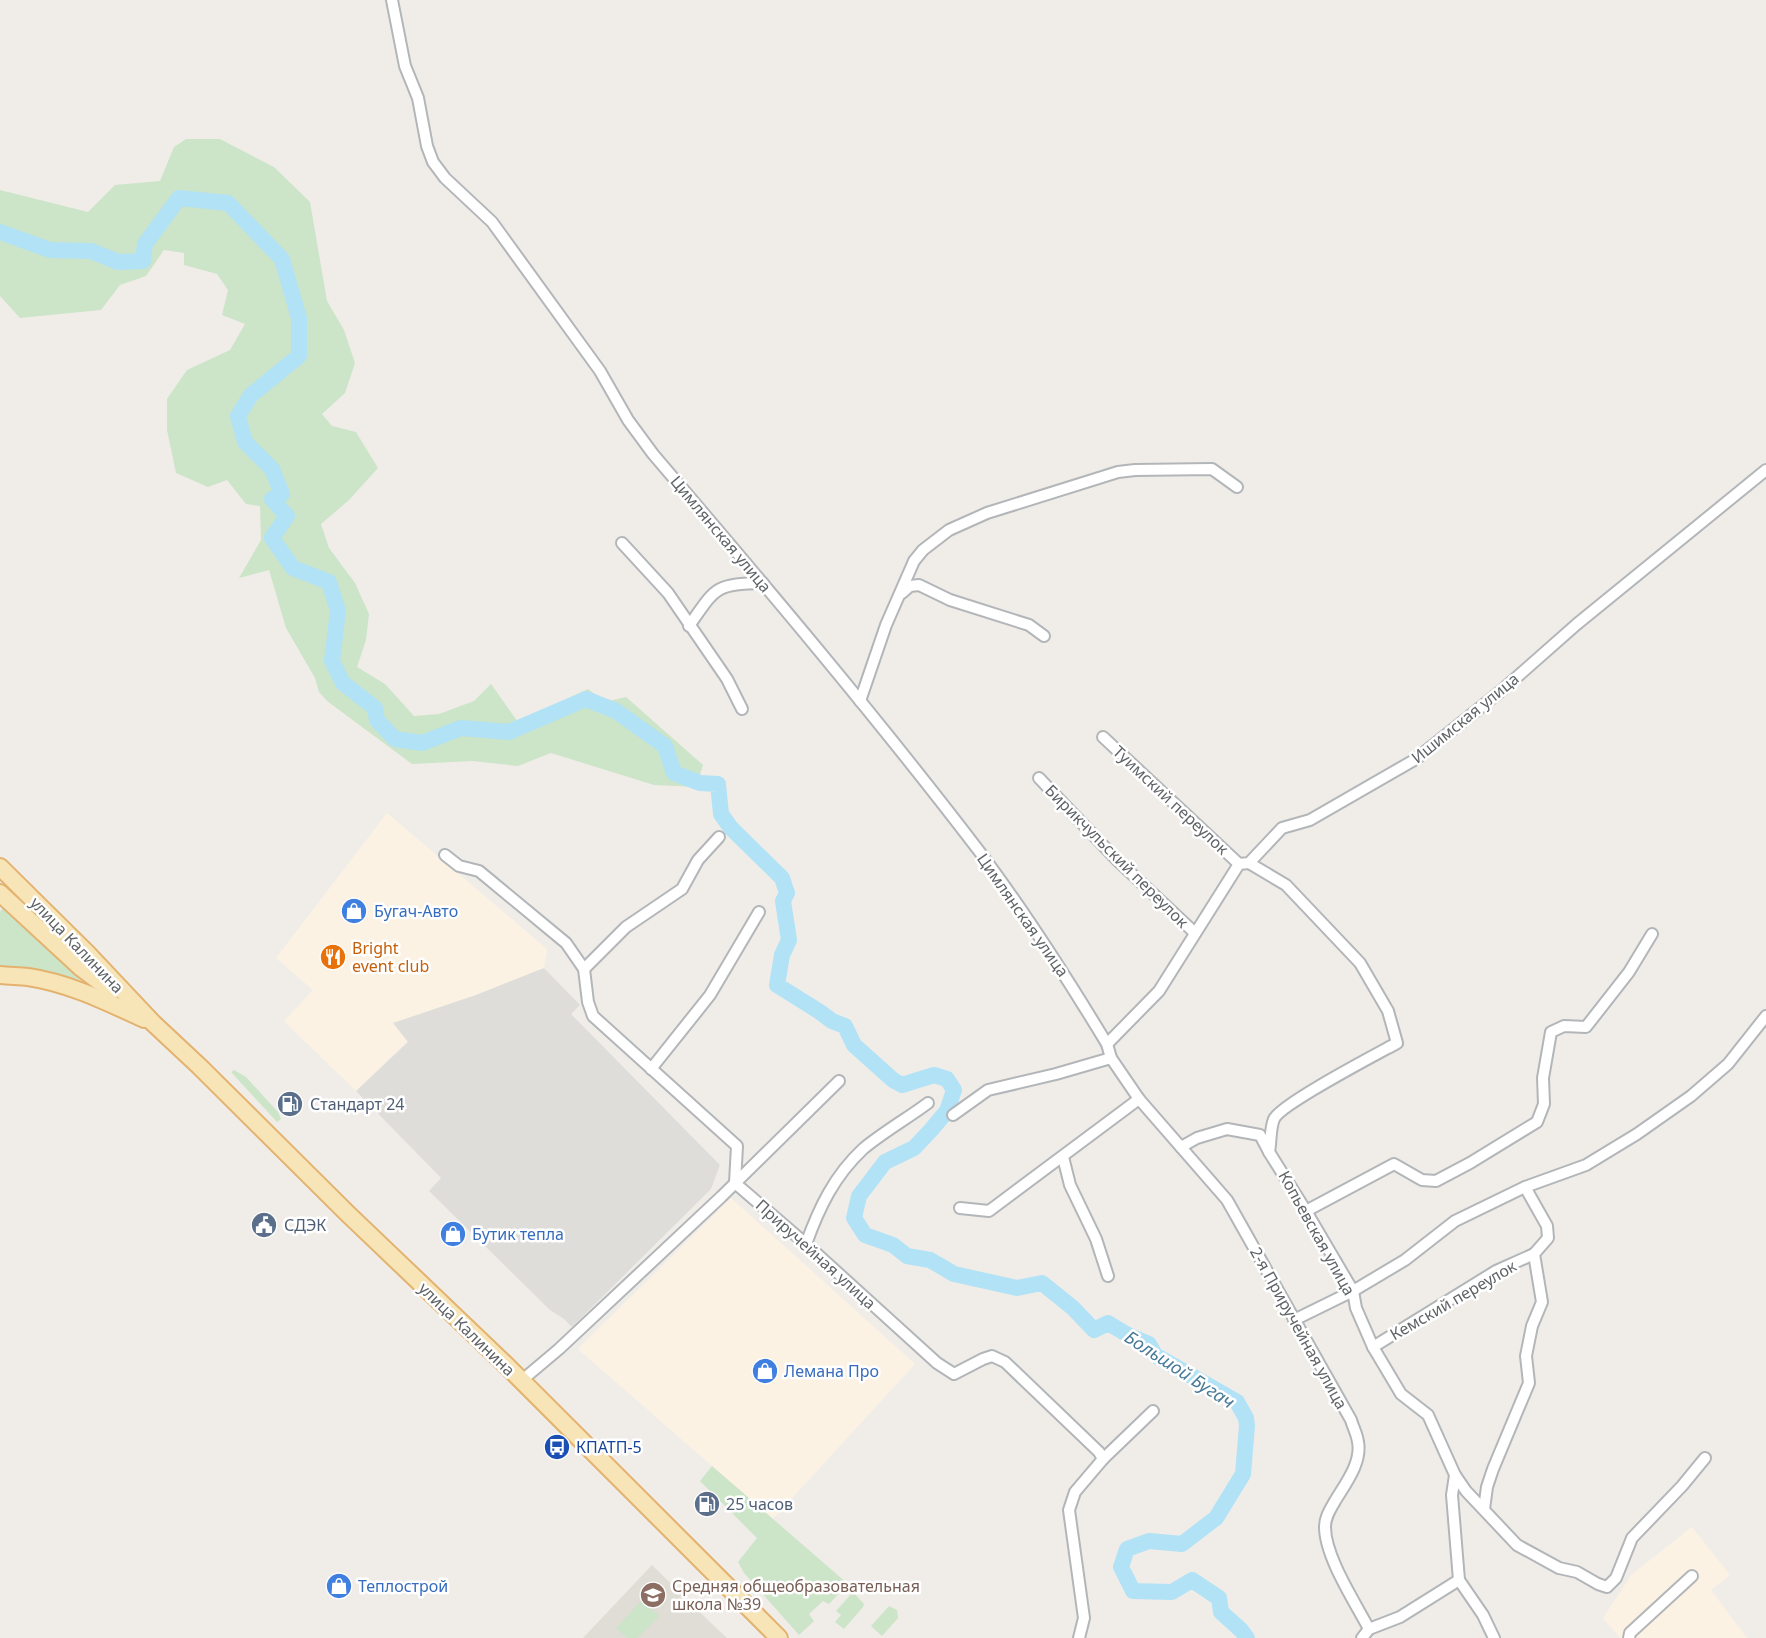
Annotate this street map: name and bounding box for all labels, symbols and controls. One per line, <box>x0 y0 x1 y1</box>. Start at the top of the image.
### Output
street label: Цимлянская улица <box>666 471 776 597</box>
street label: Ишимская улица <box>1407 668 1523 768</box>
street label: Туимский переулок <box>1108 741 1234 860</box>
street label: Бирикчульский переулок <box>1041 780 1194 933</box>
street label: Цимлянская улица <box>972 849 1074 981</box>
street label: улица Калинина <box>25 892 129 998</box>
shop icon: Бугач-Авто <box>339 896 369 926</box>
place label: Бугач-Авто <box>374 900 458 922</box>
place label: Bright event club <box>352 937 429 977</box>
restaurant icon: Bright event club <box>318 942 348 972</box>
fuel station icon: Стандарт 24 <box>275 1089 305 1119</box>
place label: Стандарт 24 <box>310 1093 404 1115</box>
street label: Копьевская улица <box>1274 1167 1360 1299</box>
street label: Приручейная улица <box>751 1194 881 1314</box>
public building icon: СДЭК <box>249 1210 279 1240</box>
place label: СДЭК <box>284 1214 326 1236</box>
shop icon: Бутик тепла <box>438 1219 468 1249</box>
place label: Бутик тепла <box>472 1223 564 1245</box>
street label: 2-я Приручейная улица <box>1245 1243 1353 1413</box>
street label: Кемский переулок <box>1386 1255 1521 1345</box>
street label: улица Калинина <box>414 1277 520 1381</box>
water label: Большой Бугач <box>1121 1325 1239 1413</box>
shop icon: Лемана Про <box>750 1356 780 1386</box>
place label: Лемана Про <box>784 1360 879 1382</box>
bus stop icon: КПАТП-5 <box>542 1432 572 1462</box>
place label: КПАТП-5 <box>576 1436 642 1458</box>
fuel station icon: 25 часов <box>692 1489 722 1519</box>
place label: 25 часов <box>726 1493 793 1515</box>
shop icon: Теплострой <box>324 1571 354 1601</box>
place label: Теплострой <box>358 1575 448 1597</box>
place label: Средняя общеобразовательная школа №39 <box>672 1575 920 1615</box>
school or university icon: Средняя общеобразовательная школа №39 <box>638 1580 668 1610</box>

